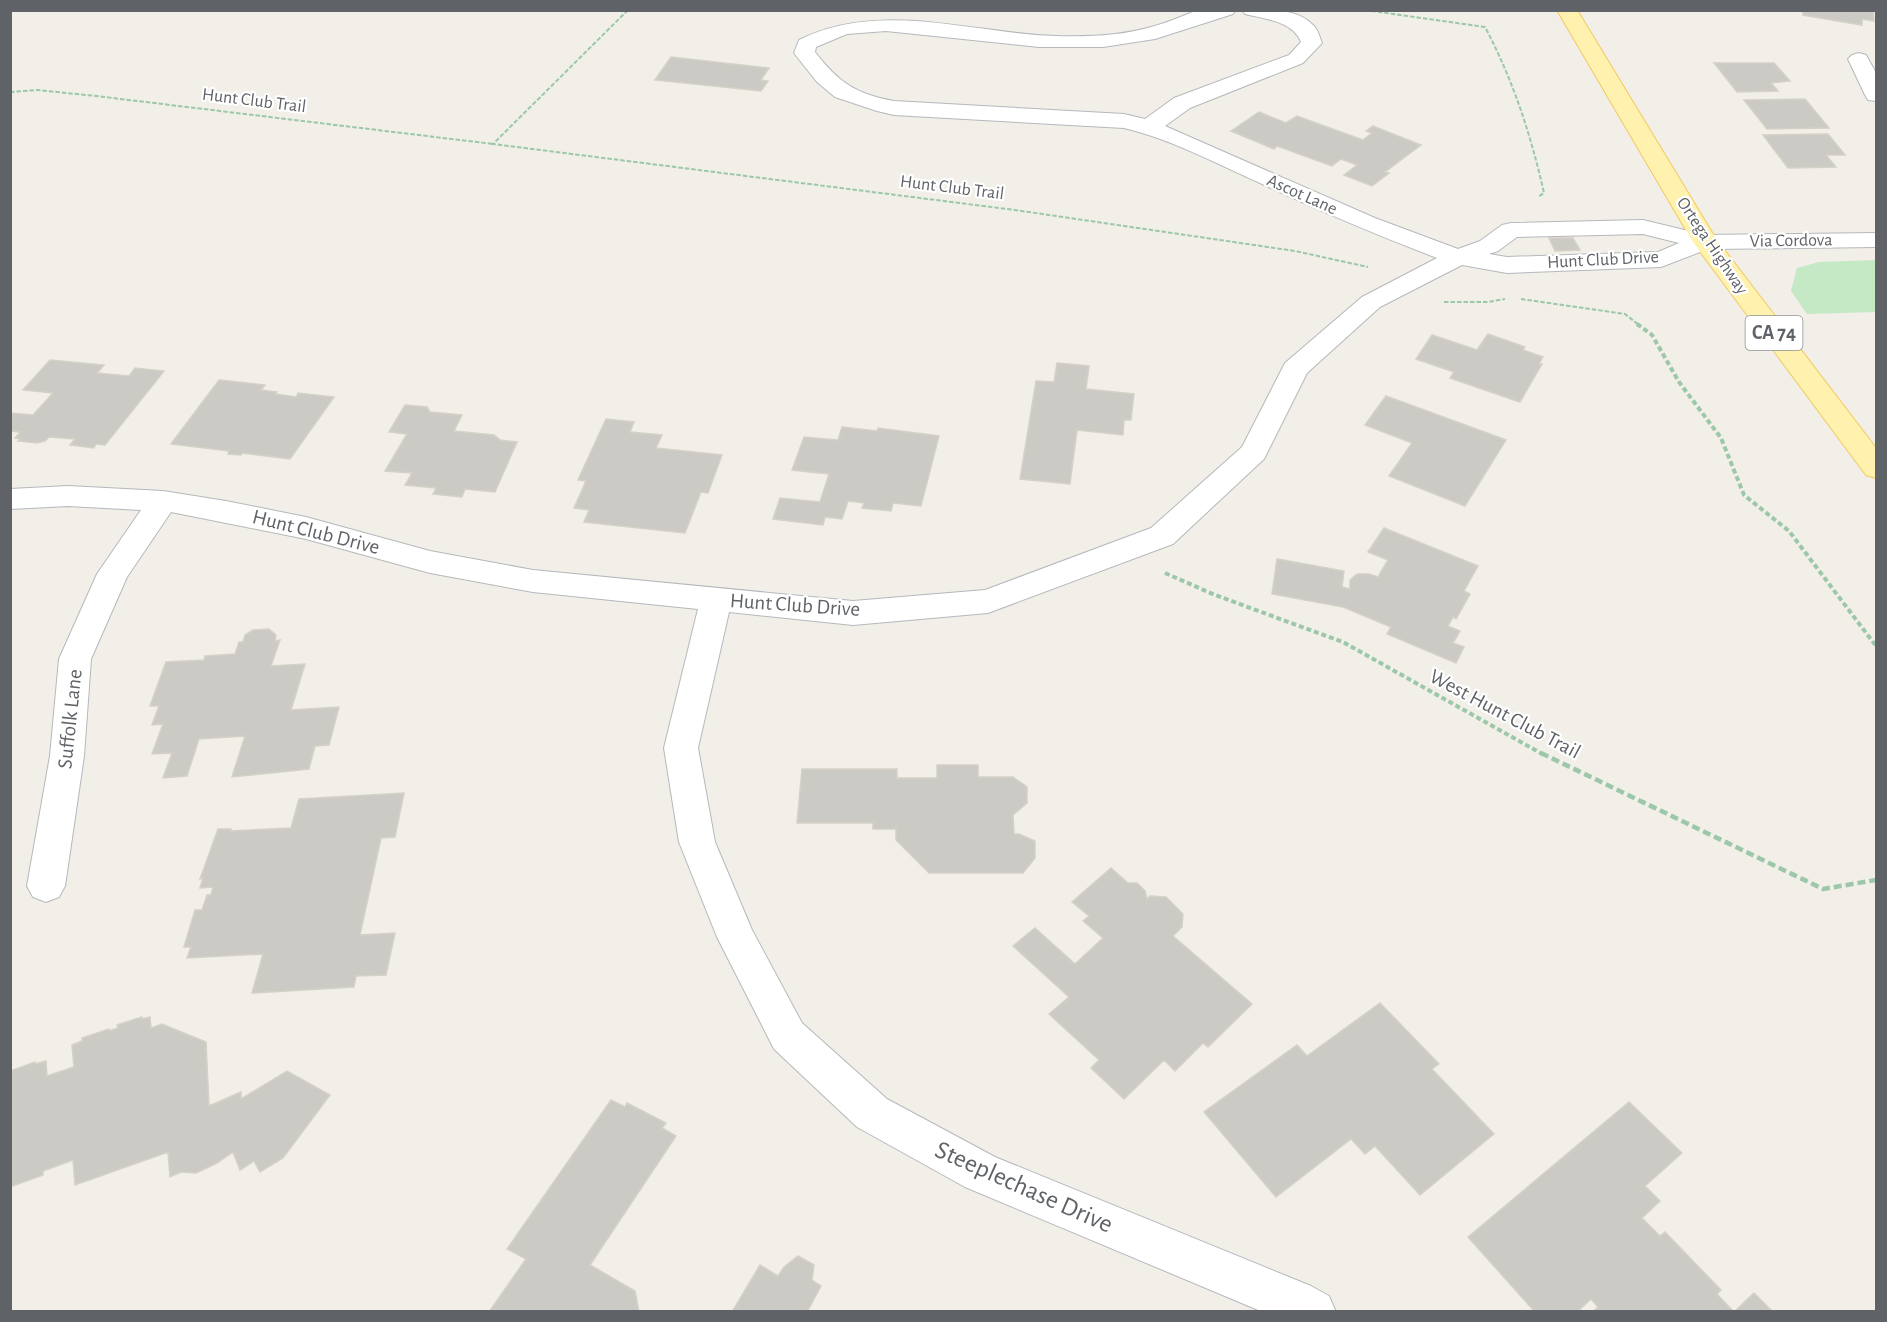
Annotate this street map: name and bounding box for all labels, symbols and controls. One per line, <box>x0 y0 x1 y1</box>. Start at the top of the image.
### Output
street label: Hunt Club Trail <box>201 86 307 116</box>
street label: Ascot Lane <box>1264 172 1340 218</box>
street label: Hunt Club Trail <box>899 173 1005 203</box>
street label: Ortega Highway <box>1673 194 1751 298</box>
street label: Via Cordova <box>1749 231 1833 251</box>
street label: Hunt Club Drive <box>1547 248 1659 272</box>
road number: CA 74 <box>1746 316 1802 350</box>
street label: Hunt Club Drive <box>250 506 382 558</box>
street label: Hunt Club Drive <box>729 590 861 620</box>
street label: West Hunt Club Trail <box>1426 665 1584 763</box>
street label: Suffolk Lane <box>54 668 86 770</box>
street label: Steeplechase Drive <box>931 1136 1117 1238</box>

